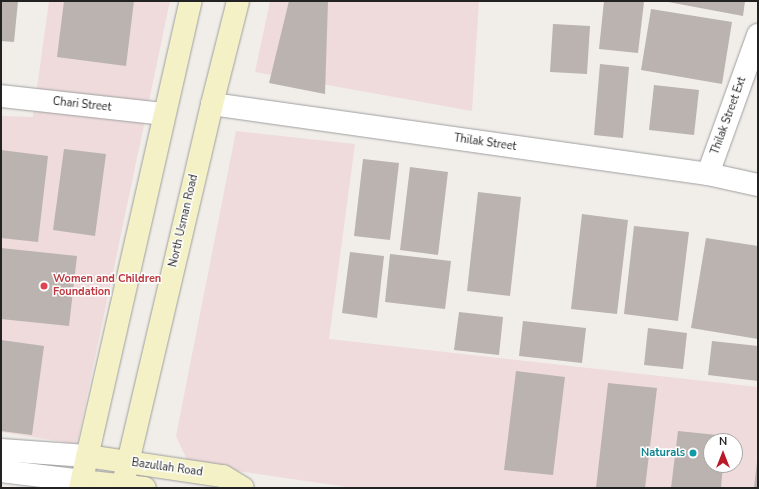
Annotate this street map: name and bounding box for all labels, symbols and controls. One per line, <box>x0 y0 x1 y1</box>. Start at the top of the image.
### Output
street label: Thilak Street Ext <box>709 75 749 157</box>
street label: Chari Street <box>52 95 112 115</box>
street label: Thilak Street <box>453 132 517 154</box>
street label: North Usman Road <box>167 173 201 269</box>
place label: Women and Children Foundation <box>53 273 161 299</box>
marker: Women and Children Foundation <box>38 280 50 292</box>
north arrow <box>703 433 743 473</box>
text: N <box>719 434 727 449</box>
place label: Naturals <box>641 446 685 460</box>
marker: Naturals <box>688 448 698 458</box>
street label: Bazullah Road <box>131 456 203 480</box>

